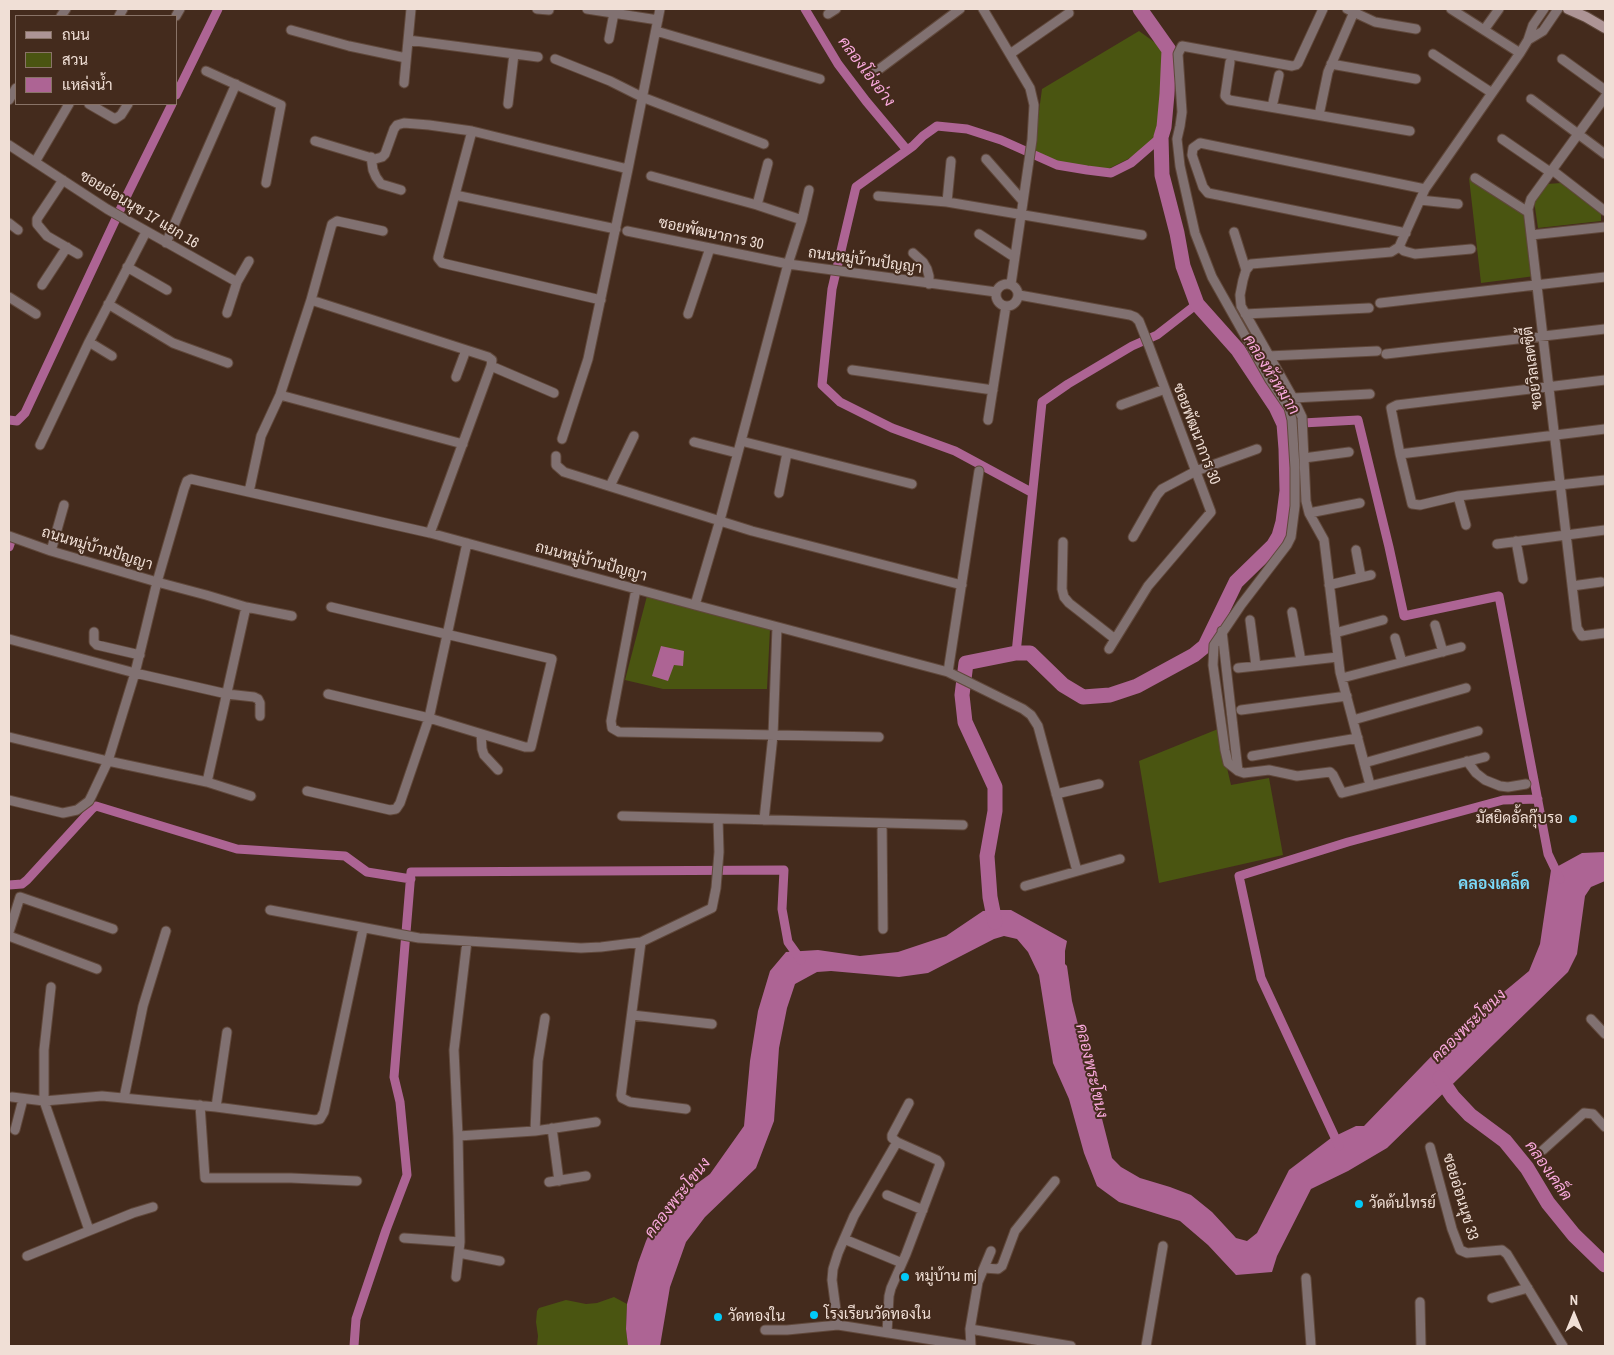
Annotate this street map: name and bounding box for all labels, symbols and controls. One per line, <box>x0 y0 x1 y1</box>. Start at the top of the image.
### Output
legend <box>15 15 178 105</box>
text: ถนน <box>62 24 90 45</box>
water label: คลองโอ่งอ่าง <box>833 33 899 111</box>
text: สวน <box>62 49 88 70</box>
text: แหล่งน้ำ <box>62 74 113 95</box>
street label: ซอยอ่อนนุช 17 แยก 16 <box>76 167 202 253</box>
street label: ซอยพัฒนาการ 30 <box>657 214 765 254</box>
street label: ถนนหมู่บ้านปัญญา <box>807 244 923 278</box>
street label: ซอยวิลเลตซิตี้ <box>1519 325 1547 411</box>
water label: คลองหัวหมาก <box>1239 331 1303 419</box>
street label: ซอยพัฒนาการ 30 <box>1168 381 1224 487</box>
street label: ถนนหมู่บ้านปัญญา <box>39 524 155 574</box>
street label: ถนนหมู่บ้านปัญญา <box>533 538 649 586</box>
place label: มัสยิดอั้ลกุ๊บรอ <box>1476 810 1563 828</box>
marker: มัสยิดอั้ลกุ๊บรอ <box>1567 813 1579 825</box>
district label: คลองเคล็ด <box>1458 875 1530 895</box>
water label: คลองพระโขนง <box>1428 986 1510 1066</box>
water label: คลองพระโขนง <box>1071 1022 1111 1120</box>
water label: คลองเคล็ด <box>1520 1137 1576 1205</box>
street label: ซอยอ่อนนุช 33 <box>1438 1152 1482 1242</box>
water label: คลองพระโขนง <box>641 1154 715 1242</box>
place label: วัดต้นไทรย์ <box>1369 1195 1436 1213</box>
marker: วัดต้นไทรย์ <box>1353 1198 1365 1210</box>
place label: หมู่บ้าน mj <box>915 1268 977 1286</box>
marker: หมู่บ้าน mj <box>899 1271 911 1283</box>
north arrow <box>1549 1290 1599 1340</box>
text: N <box>1570 1291 1578 1309</box>
place label: โรงเรียนวัดทองใน <box>824 1306 931 1324</box>
place label: วัดทองใน <box>728 1308 785 1326</box>
marker: โรงเรียนวัดทองใน <box>808 1309 820 1321</box>
marker: วัดทองใน <box>712 1311 724 1323</box>

